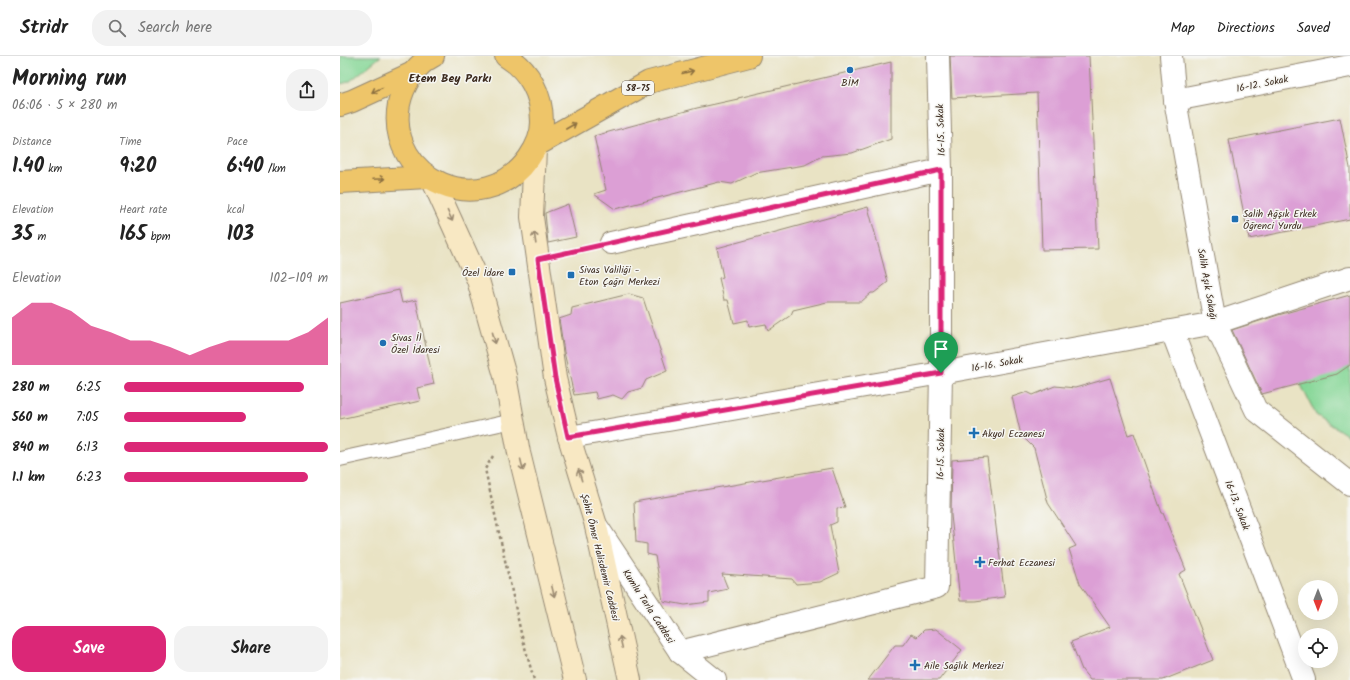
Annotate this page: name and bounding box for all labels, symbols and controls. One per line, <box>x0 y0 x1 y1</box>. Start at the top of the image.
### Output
search box <box>92 10 372 46</box>
text: Stridr <box>20 13 68 43</box>
text: Search here <box>138 16 212 40</box>
icon: search <box>106 17 128 39</box>
text: Map <box>1170 17 1195 39</box>
text: Directions <box>1217 17 1275 39</box>
text: Saved <box>1297 17 1330 39</box>
text: Morning run <box>12 62 127 97</box>
marker: BİM <box>845 65 855 75</box>
one-way arrow <box>681 67 694 75</box>
button: share <box>286 69 328 111</box>
district label: Etem Bey Parkı <box>409 69 491 88</box>
street label: 16-12. Sokak <box>1235 71 1290 97</box>
place label: BİM <box>841 75 859 91</box>
road number: 58-75 <box>622 81 654 95</box>
one-way arrow <box>372 87 384 94</box>
text: 06:06 · 5 × 280 m <box>12 95 117 116</box>
street label: 16-15. Sokak <box>932 103 950 156</box>
one-way arrow <box>564 121 576 129</box>
text: Distance <box>12 133 52 151</box>
text: Time <box>119 133 142 151</box>
text: Pace <box>227 133 248 151</box>
text: 1.40 <box>12 151 44 183</box>
text: 9:20 <box>119 151 156 183</box>
text: 6:40 <box>227 151 264 183</box>
text: km <box>44 160 62 178</box>
text: /km <box>264 160 286 178</box>
one-way arrow <box>372 176 385 183</box>
text: Elevation <box>12 201 54 219</box>
text: Heart rate <box>119 201 167 219</box>
text: kcal <box>227 201 245 219</box>
place label: Salih Ağşık Erkek Öğrenci Yurdu <box>1243 206 1317 234</box>
one-way arrow <box>447 210 454 222</box>
marker: Salih Ağşık Erkek Öğrenci Yurdu <box>1230 214 1240 224</box>
text: 35 <box>12 219 33 251</box>
text: 165 <box>119 219 146 251</box>
text: 103 <box>227 219 254 251</box>
text: m <box>33 228 46 246</box>
text: bpm <box>146 228 171 246</box>
one-way arrow <box>531 232 539 245</box>
street label: Salih Aşık Sokağı <box>1193 247 1221 322</box>
place label: Sivas Valiliği - Eton Çağrı Merkezi <box>579 262 660 290</box>
place label: Özel İdare <box>462 265 504 281</box>
marker: Özel İdare <box>507 267 517 277</box>
text: Elevation <box>12 268 61 289</box>
text: 102–109 m <box>269 268 328 289</box>
marker: Sivas Valiliği - Eton Çağrı Merkezi <box>566 270 576 280</box>
place label: Sivas İl Özel İdaresi <box>391 330 440 358</box>
one-way arrow <box>491 331 498 344</box>
pin <box>924 332 958 373</box>
marker: Sivas İl Özel İdaresi <box>378 338 388 348</box>
icon: arrive <box>930 338 952 360</box>
street label: 16-16. Sokak <box>970 352 1025 376</box>
text: 280 m <box>12 377 50 398</box>
text: 6:25 <box>76 377 101 398</box>
text: 560 m <box>12 407 48 428</box>
text: 7:05 <box>76 407 99 428</box>
place label: Akyol Eczanesi <box>982 426 1045 442</box>
street label: 16-15. Sokak <box>933 428 949 480</box>
marker: Akyol Eczanesi <box>969 428 979 438</box>
text: 840 m <box>12 437 49 458</box>
text: 6:13 <box>76 437 98 458</box>
one-way arrow <box>518 458 526 471</box>
text: 1.1 km <box>12 467 45 488</box>
text: 6:23 <box>76 467 101 488</box>
one-way arrow <box>576 469 583 482</box>
street label: 16-13. Sokak <box>1220 478 1254 533</box>
street label: Şehit Ömer Halisdemir Caddesi <box>576 492 624 623</box>
place label: Ferhat Eczanesi <box>988 555 1055 571</box>
marker: Ferhat Eczanesi <box>975 557 985 567</box>
street label: Kumlu Tarla Caddesi <box>618 566 679 648</box>
north arrow <box>1298 580 1338 620</box>
map controls <box>1298 580 1338 668</box>
one-way arrow <box>550 584 557 597</box>
button: Save <box>12 626 166 672</box>
button: Share <box>174 626 328 672</box>
button: locate <box>1298 628 1338 668</box>
one-way arrow <box>617 636 625 649</box>
place label: Aile Sağlık Merkezi <box>924 658 1004 674</box>
marker: Aile Sağlık Merkezi <box>909 659 921 671</box>

